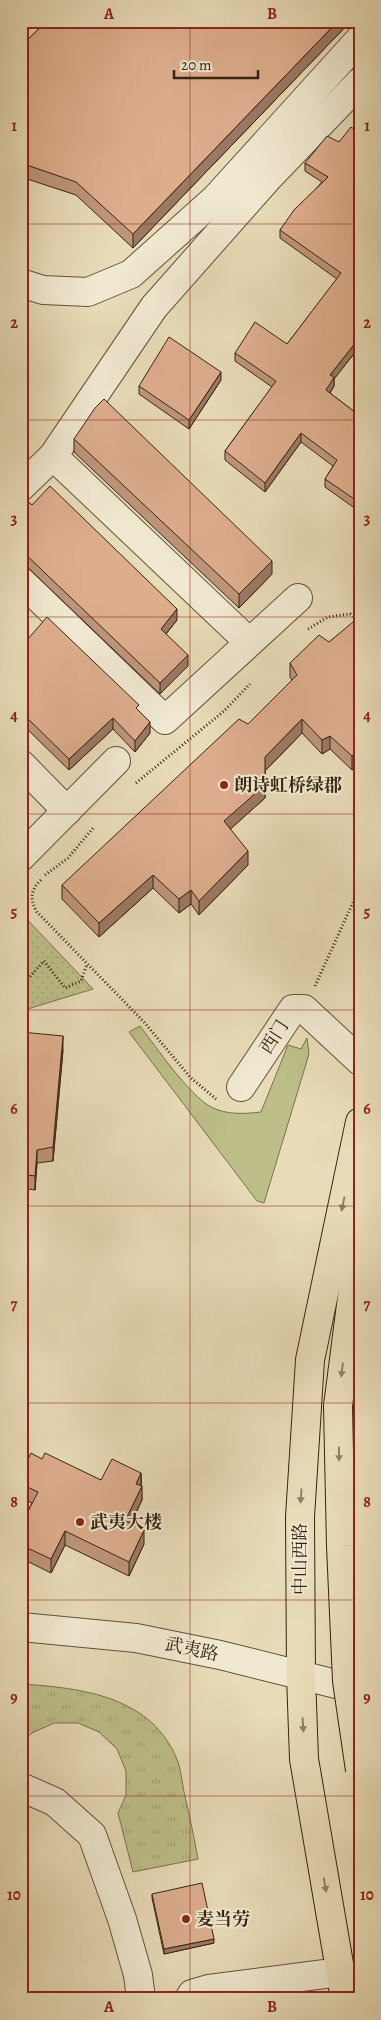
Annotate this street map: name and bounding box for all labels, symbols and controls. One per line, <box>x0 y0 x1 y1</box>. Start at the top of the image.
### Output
text: A <box>103 3 115 25</box>
text: B <box>267 3 277 25</box>
scale bar <box>174 48 257 80</box>
text: 20 m <box>181 55 212 75</box>
text: 1 <box>11 115 17 137</box>
text: 1 <box>364 115 370 137</box>
text: 2 <box>10 312 18 334</box>
text: 2 <box>363 312 371 334</box>
text: 3 <box>11 508 18 530</box>
text: 3 <box>364 508 371 530</box>
text: 4 <box>10 705 18 727</box>
text: 4 <box>363 705 371 727</box>
place label: 朗诗虹桥绿郡 <box>234 773 342 797</box>
marker: 朗诗虹桥绿郡 <box>218 779 230 791</box>
text: 5 <box>11 901 18 923</box>
text: 5 <box>364 901 371 923</box>
street label: 西门 <box>254 1015 294 1059</box>
text: 6 <box>10 1098 18 1120</box>
text: 6 <box>363 1098 371 1120</box>
one-way arrow <box>338 1196 346 1212</box>
text: 7 <box>11 1294 18 1316</box>
text: 7 <box>364 1294 371 1316</box>
one-way arrow <box>338 1362 346 1378</box>
one-way arrow <box>335 1447 343 1463</box>
one-way arrow <box>297 1489 305 1505</box>
text: 8 <box>10 1491 18 1513</box>
text: 8 <box>363 1491 371 1513</box>
place label: 武夷大楼 <box>90 1510 162 1534</box>
marker: 武夷大楼 <box>74 1516 86 1528</box>
street label: 中山西路 <box>288 1523 312 1595</box>
street label: 武夷路 <box>163 1632 221 1666</box>
text: 9 <box>10 1687 18 1709</box>
text: 9 <box>363 1687 371 1709</box>
one-way arrow <box>299 1717 307 1733</box>
one-way arrow <box>322 1878 330 1894</box>
text: 10 <box>7 1884 21 1906</box>
text: 10 <box>360 1884 374 1906</box>
place label: 麦当劳 <box>196 1907 250 1931</box>
marker: 麦当劳 <box>180 1913 192 1925</box>
text: A <box>103 1996 115 2018</box>
text: B <box>267 1996 277 2018</box>

